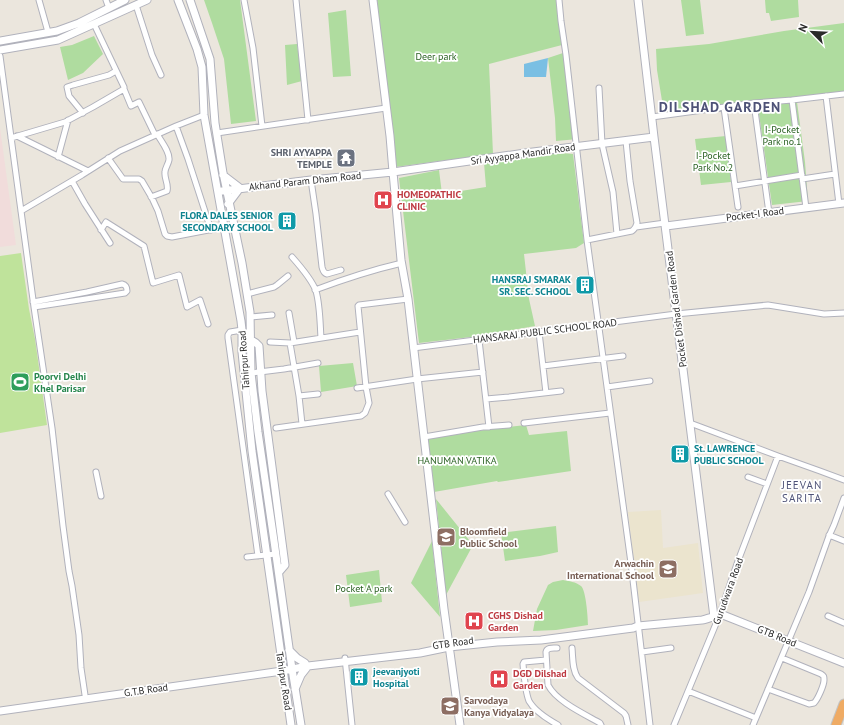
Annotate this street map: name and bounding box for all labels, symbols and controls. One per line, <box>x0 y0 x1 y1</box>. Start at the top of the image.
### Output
north arrow <box>792 12 832 52</box>
text: N <box>795 22 811 34</box>
park label: Deer park <box>415 50 457 63</box>
district label: DILSHAD GARDEN <box>659 98 781 116</box>
park label: I-Pocket Park no.1 <box>762 123 802 148</box>
street label: Sri Ayyappa Mandir Road <box>470 140 576 168</box>
place label: SHRI AYYAPPA TEMPLE <box>271 146 333 171</box>
temple icon: SHRI AYYAPPA TEMPLE <box>335 147 357 169</box>
park label: I-Pocket Park No.2 <box>693 149 733 174</box>
street label: Akhand Param Dham Road <box>248 169 362 193</box>
place label: HOMEOPATHIC CLINIC <box>397 188 461 213</box>
hospital icon: HOMEOPATHIC CLINIC <box>372 189 394 211</box>
street label: Pocket-I Road <box>725 204 785 224</box>
place label: FLORA DALES SENIOR SECONDARY SCHOOL <box>180 209 274 234</box>
building icon: FLORA DALES SENIOR SECONDARY SCHOOL <box>276 210 298 232</box>
street label: Pocket Dishad Garden Road <box>662 250 690 368</box>
place label: HANSRAJ SMARAK SR. SEC. SCHOOL <box>492 273 572 298</box>
building icon: HANSRAJ SMARAK SR. SEC. SCHOOL <box>574 274 596 296</box>
street label: HANSARAJ PUBLIC SCHOOL ROAD <box>472 316 618 346</box>
street label: Tahirpur Road <box>235 330 253 390</box>
place label: Poorvi Delhi Khel Parisar <box>34 370 87 395</box>
sports icon: Poorvi Delhi Khel Parisar <box>9 371 31 393</box>
place label: St. LAWRENCE PUBLIC SCHOOL <box>694 442 764 467</box>
building icon: St. LAWRENCE PUBLIC SCHOOL <box>669 443 691 465</box>
park label: HANUMAN VATIKA <box>417 454 497 467</box>
district label: JEEVAN SARITA <box>781 478 822 505</box>
place label: Bloomfield Public School <box>460 525 517 550</box>
school or university icon: Bloomfield Public School <box>435 526 457 548</box>
street label: Gurudwara Road <box>710 556 746 626</box>
place label: Arwachin International School <box>567 557 654 582</box>
school or university icon: Arwachin International School <box>657 558 679 580</box>
park label: Pocket A park <box>335 582 393 595</box>
place label: CGHS Dishad Garden <box>488 609 543 634</box>
hospital icon: CGHS Dishad Garden <box>463 610 485 632</box>
street label: GTB Road <box>755 622 799 650</box>
street label: GTB Road <box>432 634 474 652</box>
street label: Tahirpur Road <box>273 651 295 711</box>
place label: jeevanjyoti Hospital <box>372 665 420 690</box>
building icon: jeevanjyoti Hospital <box>348 666 370 688</box>
place label: DGD Dilshad Garden <box>513 667 567 692</box>
hospital icon: DGD Dilshad Garden <box>488 668 510 690</box>
street label: G.T.B Road <box>123 680 169 700</box>
place label: Sarvodaya Kanya Vidyalaya <box>464 694 534 719</box>
school or university icon: Sarvodaya Kanya Vidyalaya <box>439 695 461 717</box>

